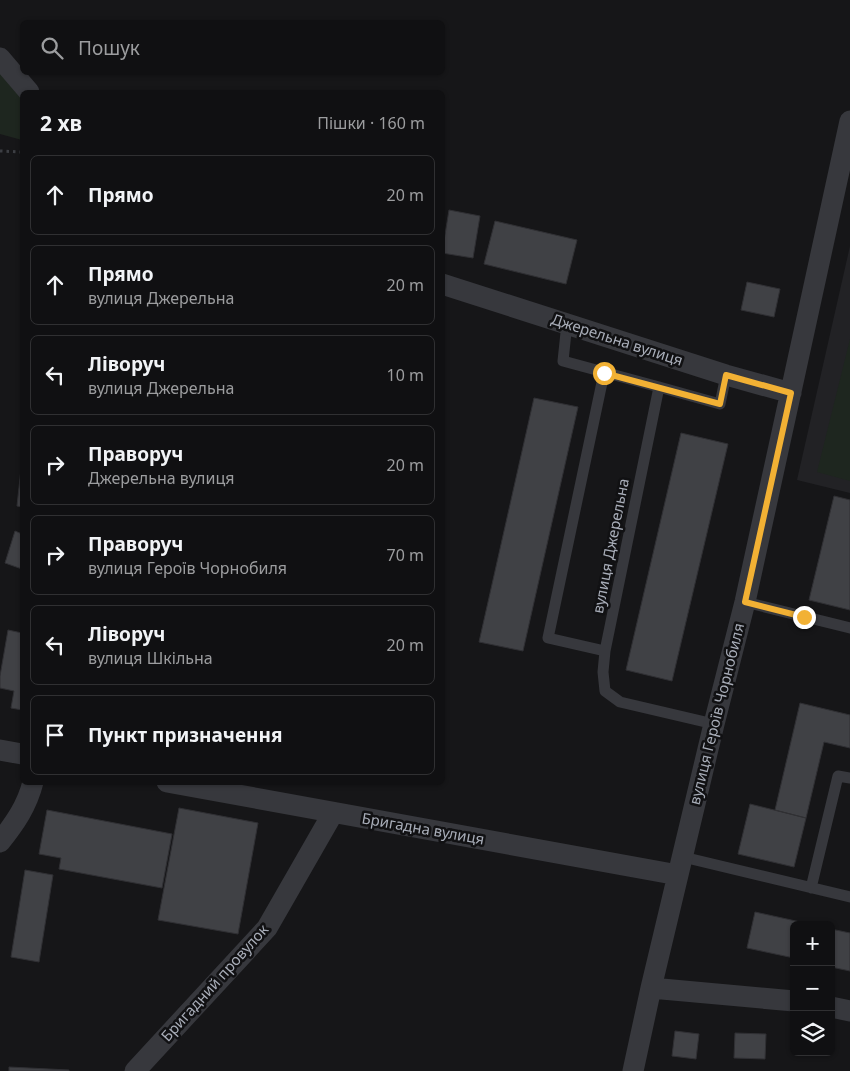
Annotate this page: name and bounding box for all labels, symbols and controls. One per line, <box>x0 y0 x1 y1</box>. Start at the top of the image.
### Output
search box <box>20 20 445 75</box>
icon: search <box>38 34 66 62</box>
text: Пошук <box>78 35 140 61</box>
text: 2 хв <box>40 109 82 137</box>
text: Пішки · 160 m <box>317 112 425 134</box>
icon: ahead <box>41 181 69 209</box>
text: Прямо <box>88 182 154 208</box>
text: 20 m <box>387 184 424 206</box>
text: Прямо <box>88 261 154 287</box>
icon: ahead <box>41 271 69 299</box>
text: 20 m <box>387 274 424 296</box>
text: вулиця Джерельна <box>88 287 234 309</box>
street label: Джерельна вулиця <box>549 308 686 370</box>
text: Ліворуч <box>88 351 165 377</box>
icon: left <box>41 361 69 389</box>
route start <box>593 362 616 385</box>
text: 10 m <box>387 364 424 386</box>
text: вулиця Джерельна <box>88 377 234 399</box>
text: Праворуч <box>88 441 183 467</box>
icon: right <box>41 451 69 479</box>
text: 20 m <box>387 454 424 476</box>
text: Джерельна вулиця <box>88 467 234 489</box>
street label: вулиця Джерельна <box>587 477 633 615</box>
text: Праворуч <box>88 531 183 557</box>
icon: right <box>41 541 69 569</box>
text: 70 m <box>387 544 424 566</box>
text: вулиця Героїв Чорнобиля <box>88 557 287 579</box>
route end <box>793 606 816 629</box>
text: Ліворуч <box>88 621 165 647</box>
street label: вулиця Героїв Чорнобиля <box>684 621 748 807</box>
icon: left <box>41 631 69 659</box>
text: 20 m <box>387 634 424 656</box>
text: вулиця Шкільна <box>88 647 213 669</box>
icon: arrive <box>41 721 69 749</box>
text: Пункт призначення <box>88 722 282 748</box>
street label: Бригадна вулиця <box>360 807 486 849</box>
street label: Бригадний провулок <box>156 919 272 1045</box>
map controls <box>790 921 835 1056</box>
button: + <box>790 921 835 966</box>
button: − <box>790 966 835 1011</box>
button: layers <box>790 1011 835 1056</box>

